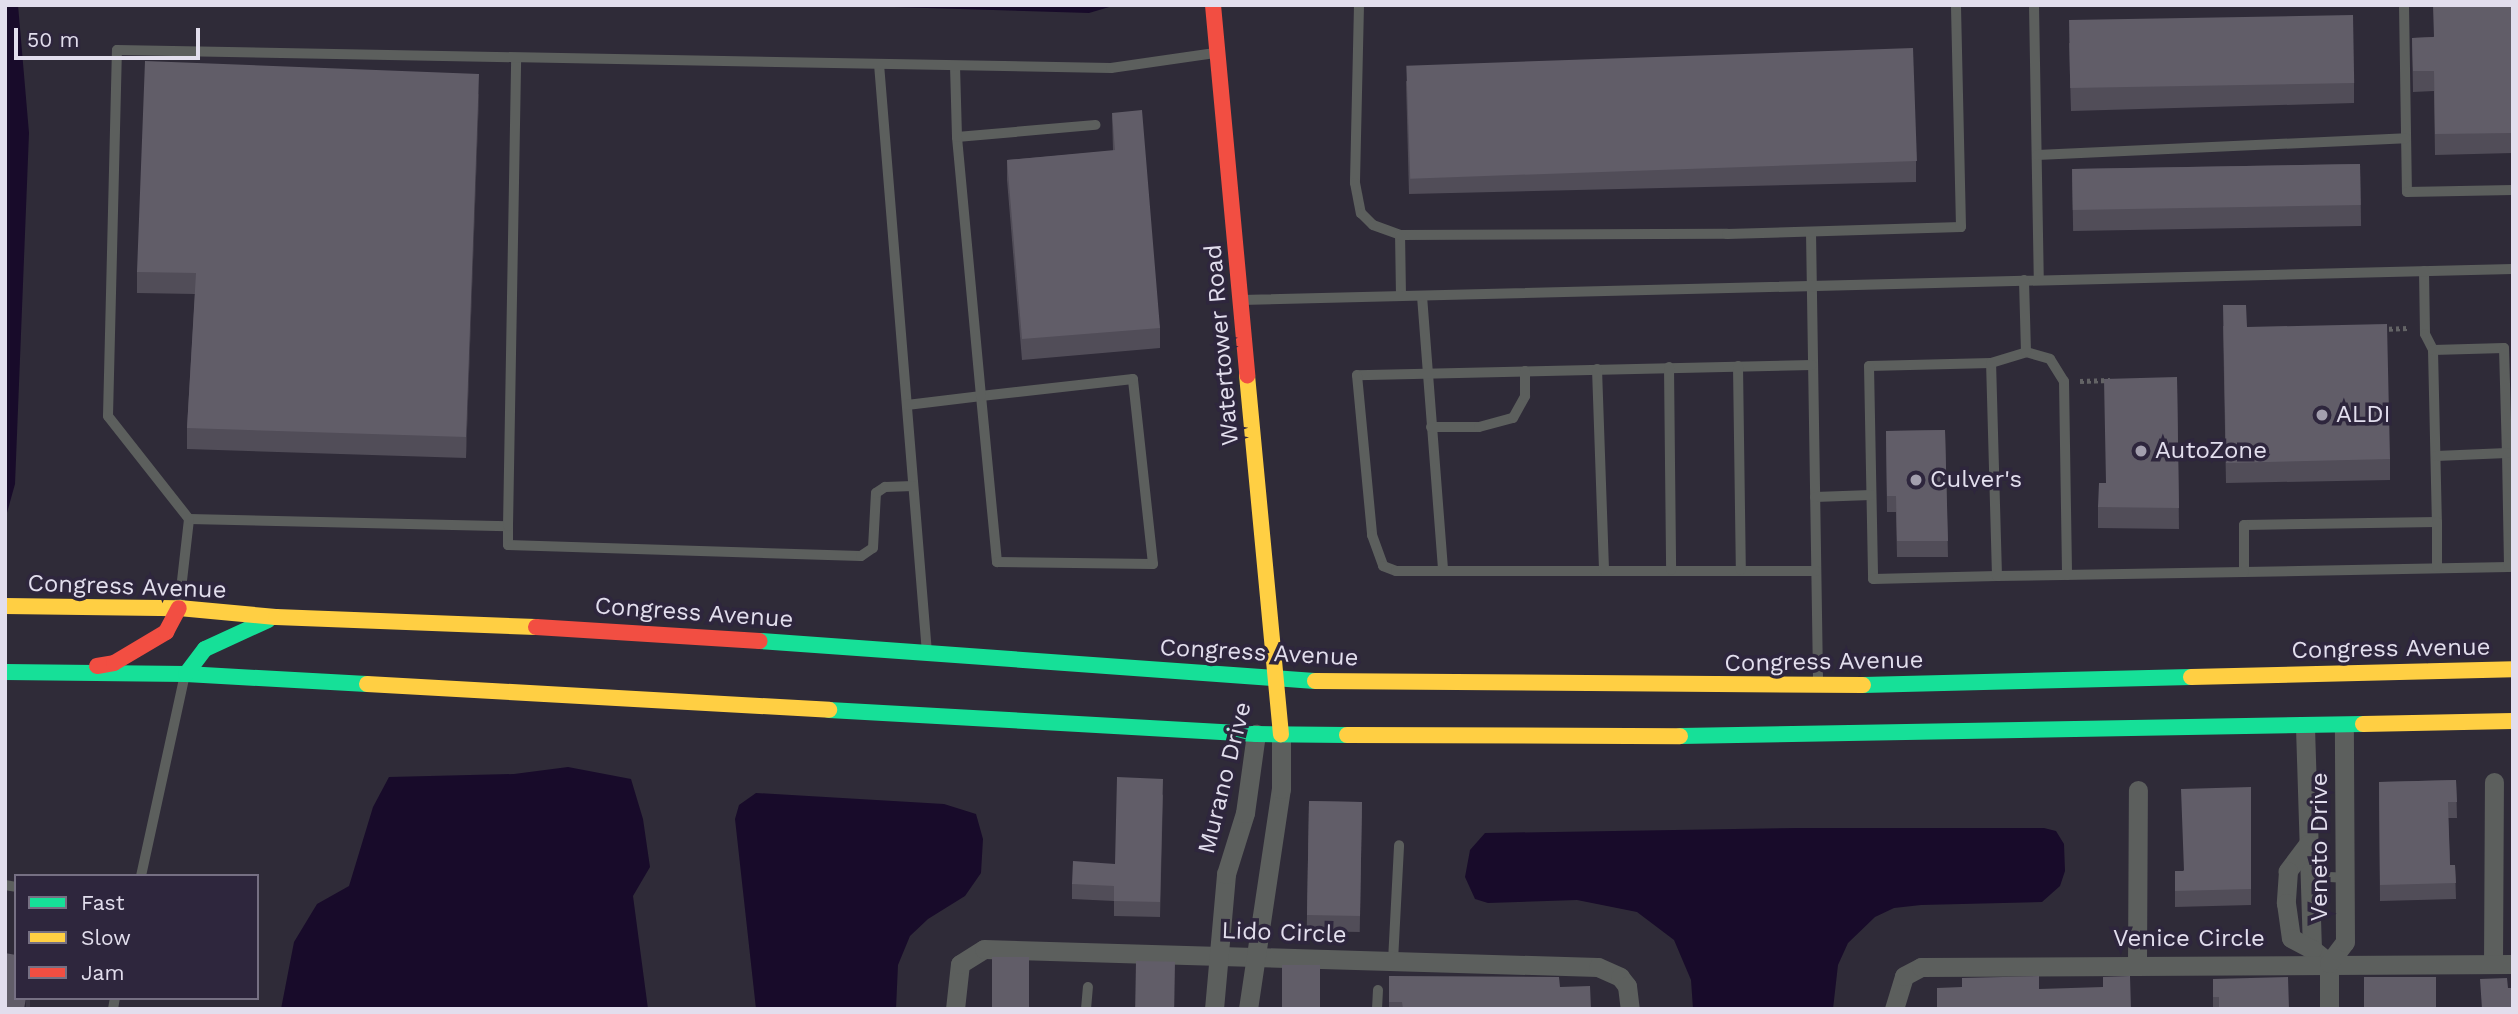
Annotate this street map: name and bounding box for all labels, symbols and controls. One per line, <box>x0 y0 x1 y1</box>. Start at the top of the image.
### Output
scale bar <box>18 14 203 58</box>
text: 50 m <box>27 27 79 52</box>
street label: Watertower Road <box>1199 243 1245 447</box>
place label: ALDI <box>2336 401 2391 429</box>
marker: ALDI <box>2314 407 2330 423</box>
place label: AutoZone <box>2155 437 2267 465</box>
marker: AutoZone <box>2133 443 2149 459</box>
place label: Culver's <box>1930 466 2022 494</box>
marker: Culver's <box>1908 472 1924 488</box>
street label: Congress Avenue <box>27 569 227 605</box>
street label: Congress Avenue <box>593 592 795 634</box>
street label: Congress Avenue <box>1158 633 1360 673</box>
street label: Congress Avenue <box>2291 633 2491 665</box>
street label: Congress Avenue <box>1724 646 1924 678</box>
street label: Murano Drive <box>1192 699 1258 857</box>
street label: Veneto Drive <box>2306 773 2334 921</box>
legend <box>14 874 259 1000</box>
text: Fast <box>81 890 125 915</box>
street label: Lido Circle <box>1221 916 1347 950</box>
text: Slow <box>81 925 131 950</box>
street label: Venice Circle <box>2113 925 2265 953</box>
text: Jam <box>81 960 124 985</box>

